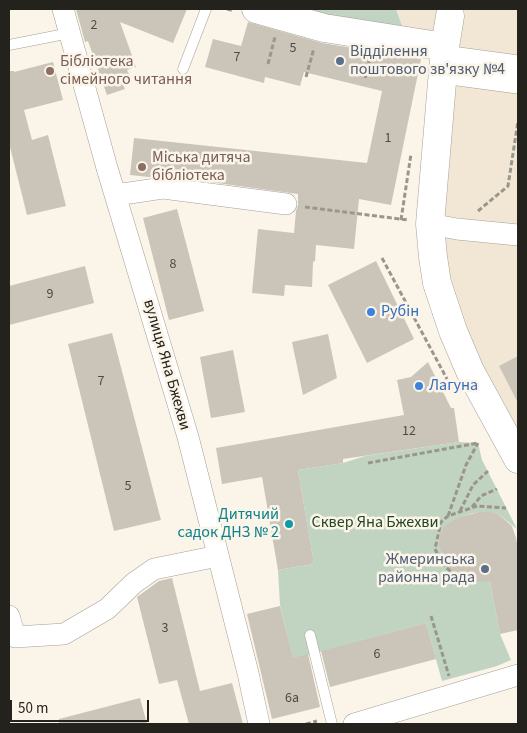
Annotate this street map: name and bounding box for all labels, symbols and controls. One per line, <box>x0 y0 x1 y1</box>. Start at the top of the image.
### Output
house number: 2 <box>91 18 97 34</box>
house number: 5 <box>290 41 296 57</box>
place label: Відділення поштового зв'язку №4 <box>350 42 505 80</box>
house number: 7 <box>234 50 240 66</box>
place label: Бібліотека сімейного читання <box>60 52 192 90</box>
marker: Відділення поштового зв'язку №4 <box>334 55 346 67</box>
marker: Бібліотека сімейного читання <box>44 65 56 77</box>
house number: 1 <box>385 131 391 147</box>
place label: Міська дитяча бібліотека <box>152 148 251 186</box>
marker: Міська дитяча бібліотека <box>136 161 148 173</box>
house number: 8 <box>170 257 176 273</box>
house number: 9 <box>47 287 53 303</box>
street label: вулиця Яна Бжехви <box>138 297 194 433</box>
place label: Рубін <box>381 302 419 322</box>
marker: Рубін <box>365 306 377 318</box>
house number: 7 <box>98 374 104 390</box>
place label: Лагуна <box>429 376 478 396</box>
marker: Лагуна <box>413 380 425 392</box>
house number: 12 <box>402 424 416 440</box>
house number: 5 <box>125 479 131 495</box>
place label: Дитячий садок ДНЗ № 2 <box>178 505 279 543</box>
park label: Сквер Яна Бжехви <box>312 513 438 533</box>
marker: Дитячий садок ДНЗ № 2 <box>283 518 295 530</box>
place label: Жмеринська районна рада <box>378 550 475 588</box>
marker: Жмеринська районна рада <box>479 563 491 575</box>
house number: 3 <box>162 621 168 637</box>
house number: 6 <box>374 647 380 663</box>
scale bar <box>12 690 151 722</box>
house number: 6а <box>285 691 299 707</box>
text: 50 m <box>18 698 48 719</box>

